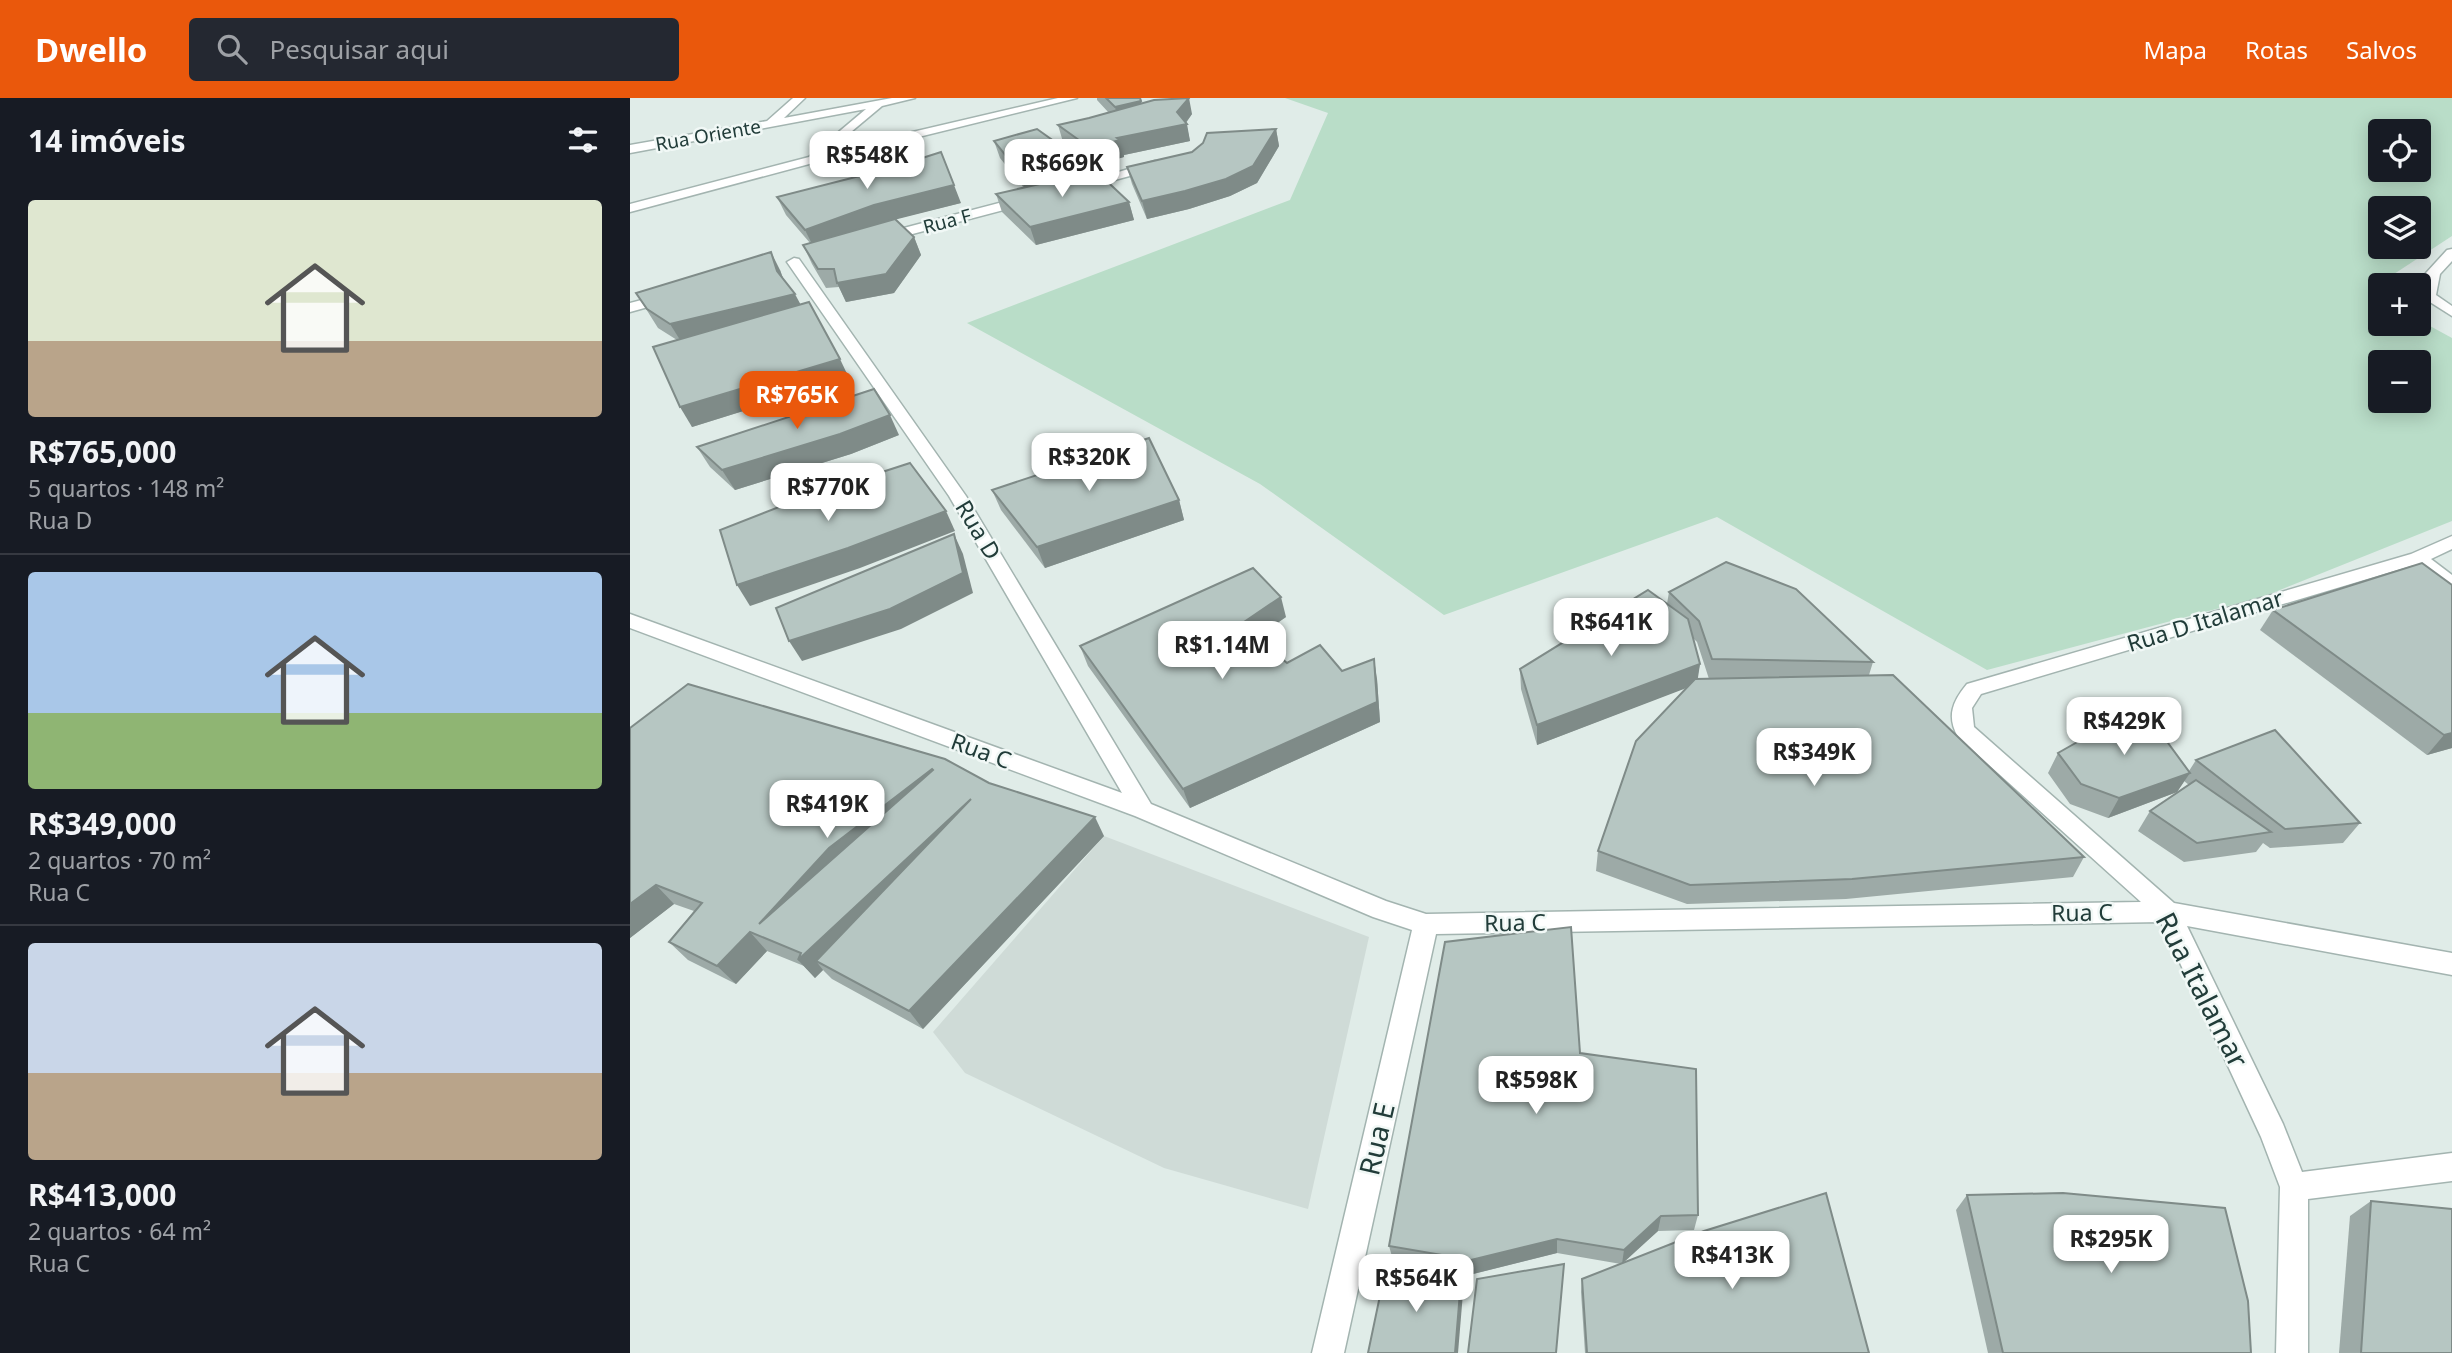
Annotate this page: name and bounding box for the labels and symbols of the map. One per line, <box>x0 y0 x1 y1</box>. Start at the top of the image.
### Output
street label: Rua Oriente <box>653 113 763 157</box>
pin: R$548K <box>810 132 924 191</box>
pin: R$669K <box>1005 140 1119 199</box>
street label: Rua F <box>920 202 974 240</box>
pin: R$765K <box>740 372 854 431</box>
pin: R$320K <box>1032 434 1146 493</box>
pin: R$770K <box>771 464 885 523</box>
street label: Rua D <box>949 494 1009 565</box>
street label: Rua D Italamar <box>2123 581 2287 659</box>
pin: R$641K <box>1554 598 1668 658</box>
pin: R$1.14M <box>1157 622 1287 681</box>
pin: R$429K <box>2067 698 2181 757</box>
street label: Rua C <box>947 724 1016 776</box>
pin: R$349K <box>1757 728 1871 788</box>
pin: R$419K <box>770 780 884 840</box>
street label: Rua C <box>2051 895 2113 929</box>
street label: Rua C <box>1484 905 1546 939</box>
street label: Rua Italamar <box>2148 905 2258 1074</box>
pin: R$598K <box>1479 1056 1593 1116</box>
street label: Rua E <box>1349 1099 1403 1179</box>
pin: R$295K <box>2054 1216 2168 1275</box>
pin: R$413K <box>1675 1232 1789 1291</box>
pin: R$564K <box>1359 1254 1473 1314</box>

